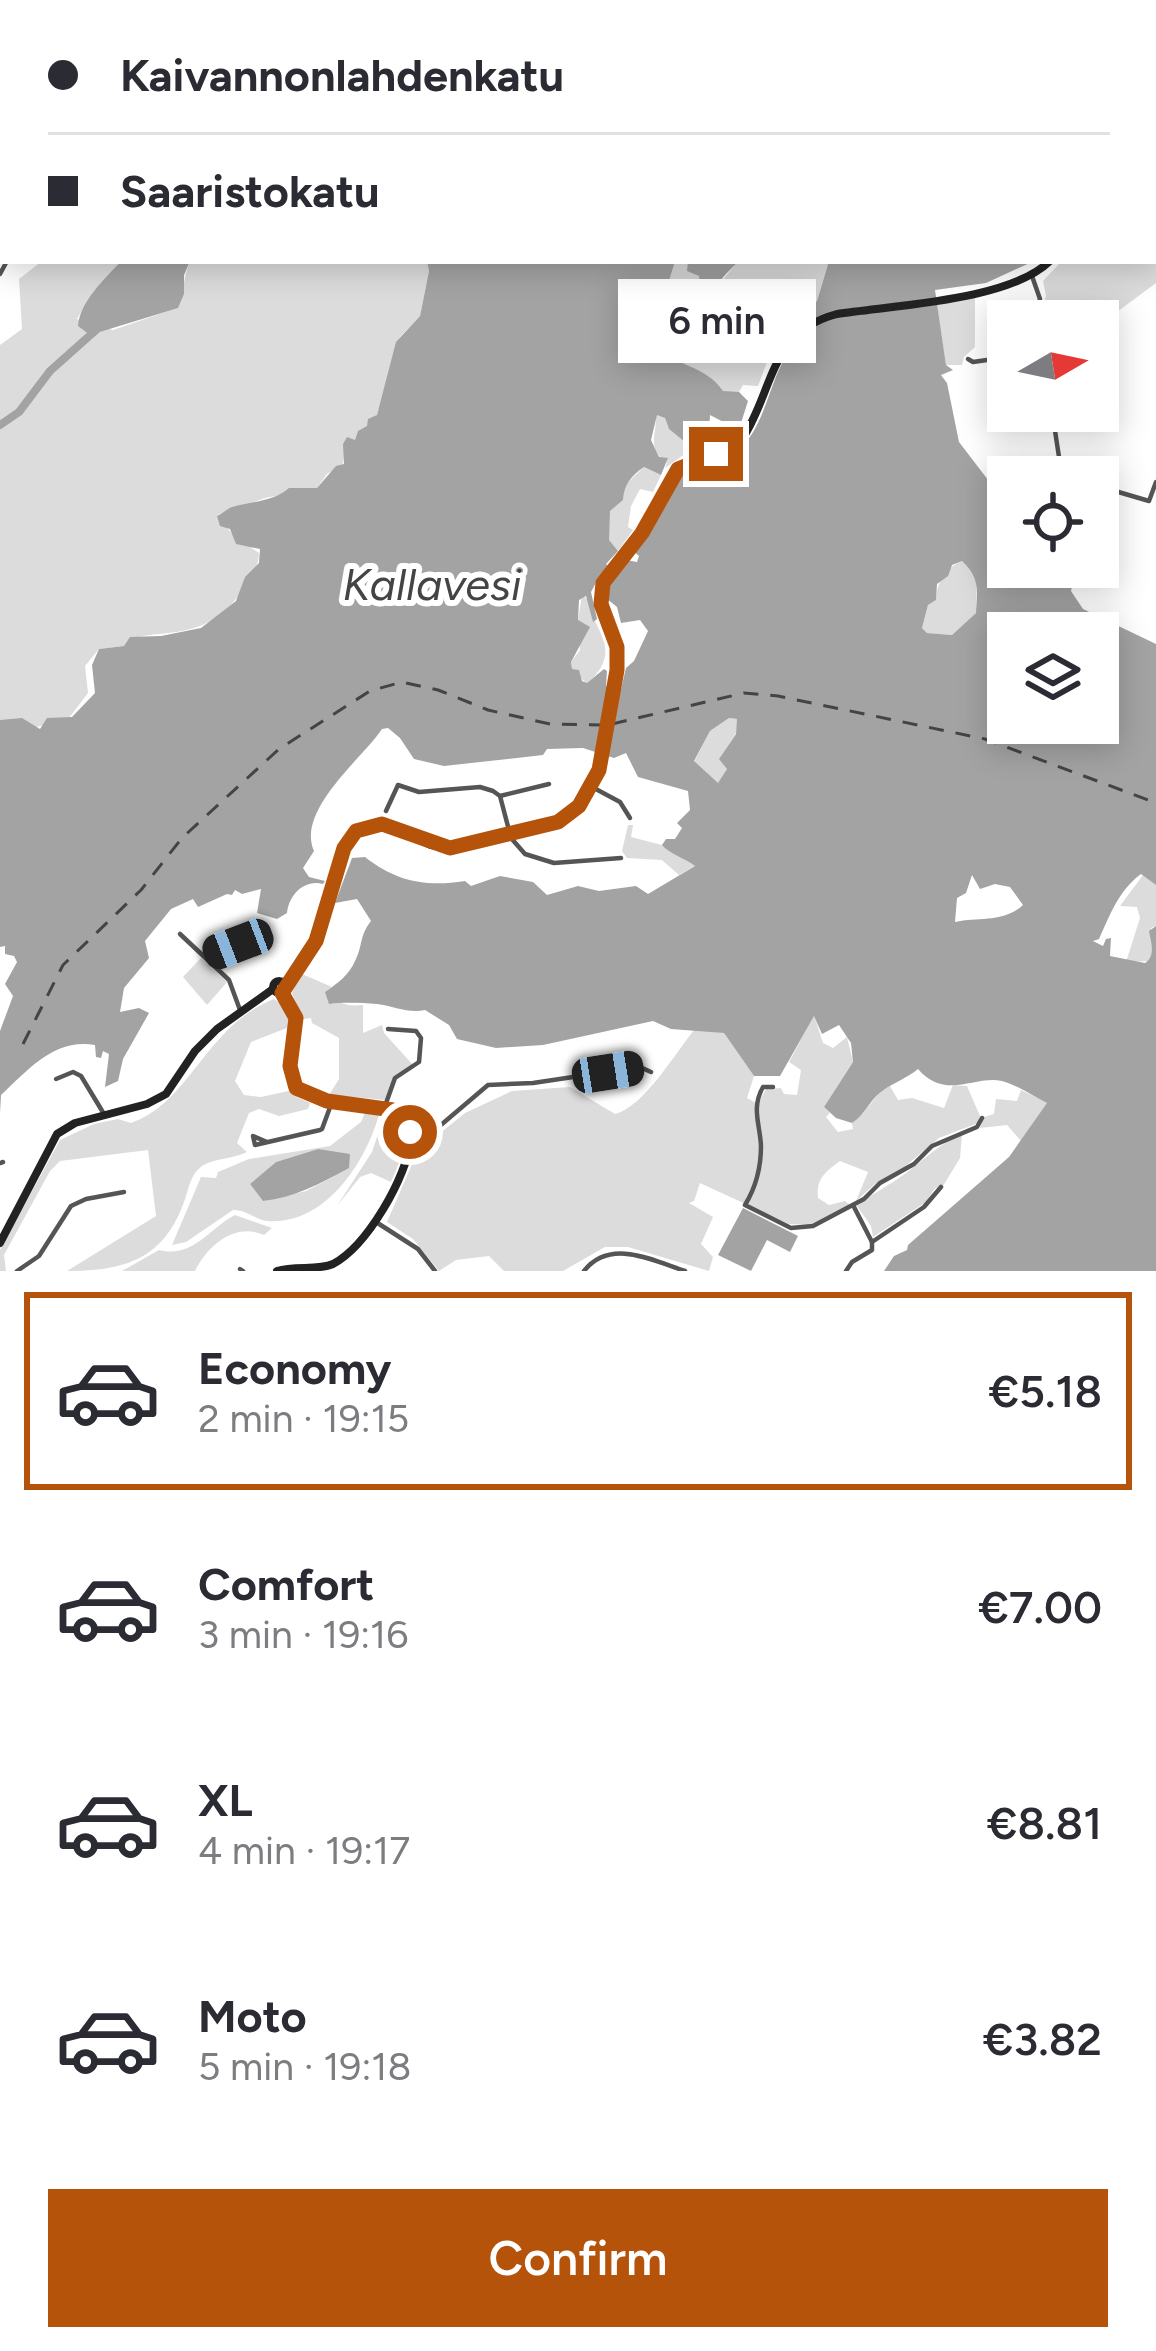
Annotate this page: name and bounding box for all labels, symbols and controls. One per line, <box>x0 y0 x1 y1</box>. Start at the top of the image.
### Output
text: Kaivannonlahdenkatu <box>120 48 564 102</box>
text: Saaristokatu <box>120 164 380 218</box>
callout: 6 min <box>617 280 815 364</box>
text: 6 min <box>668 297 766 344</box>
north arrow <box>987 300 1119 432</box>
map controls <box>987 300 1119 744</box>
route end <box>689 427 743 481</box>
button: locate <box>987 456 1119 588</box>
water label: Kallavesi <box>342 557 522 611</box>
button: layers <box>987 612 1119 744</box>
car <box>198 914 278 974</box>
car <box>570 1049 646 1095</box>
route start <box>383 1105 437 1159</box>
icon: car <box>54 1337 162 1445</box>
text: Economy <box>198 1341 391 1395</box>
text: €5.18 <box>988 1364 1102 1418</box>
text: 2 min · 19:15 <box>198 1395 409 1442</box>
icon: car <box>54 1553 162 1661</box>
text: Comfort <box>198 1557 374 1611</box>
text: €7.00 <box>978 1580 1102 1634</box>
text: 3 min · 19:16 <box>198 1611 408 1658</box>
icon: car <box>54 1769 162 1877</box>
text: XL <box>198 1773 253 1827</box>
text: €8.81 <box>987 1796 1102 1850</box>
text: 4 min · 19:17 <box>198 1827 410 1874</box>
icon: car <box>54 1985 162 2093</box>
text: Moto <box>198 1989 307 2043</box>
text: €3.82 <box>983 2012 1102 2066</box>
text: 5 min · 19:18 <box>198 2043 411 2090</box>
button: Confirm <box>48 2189 1108 2327</box>

